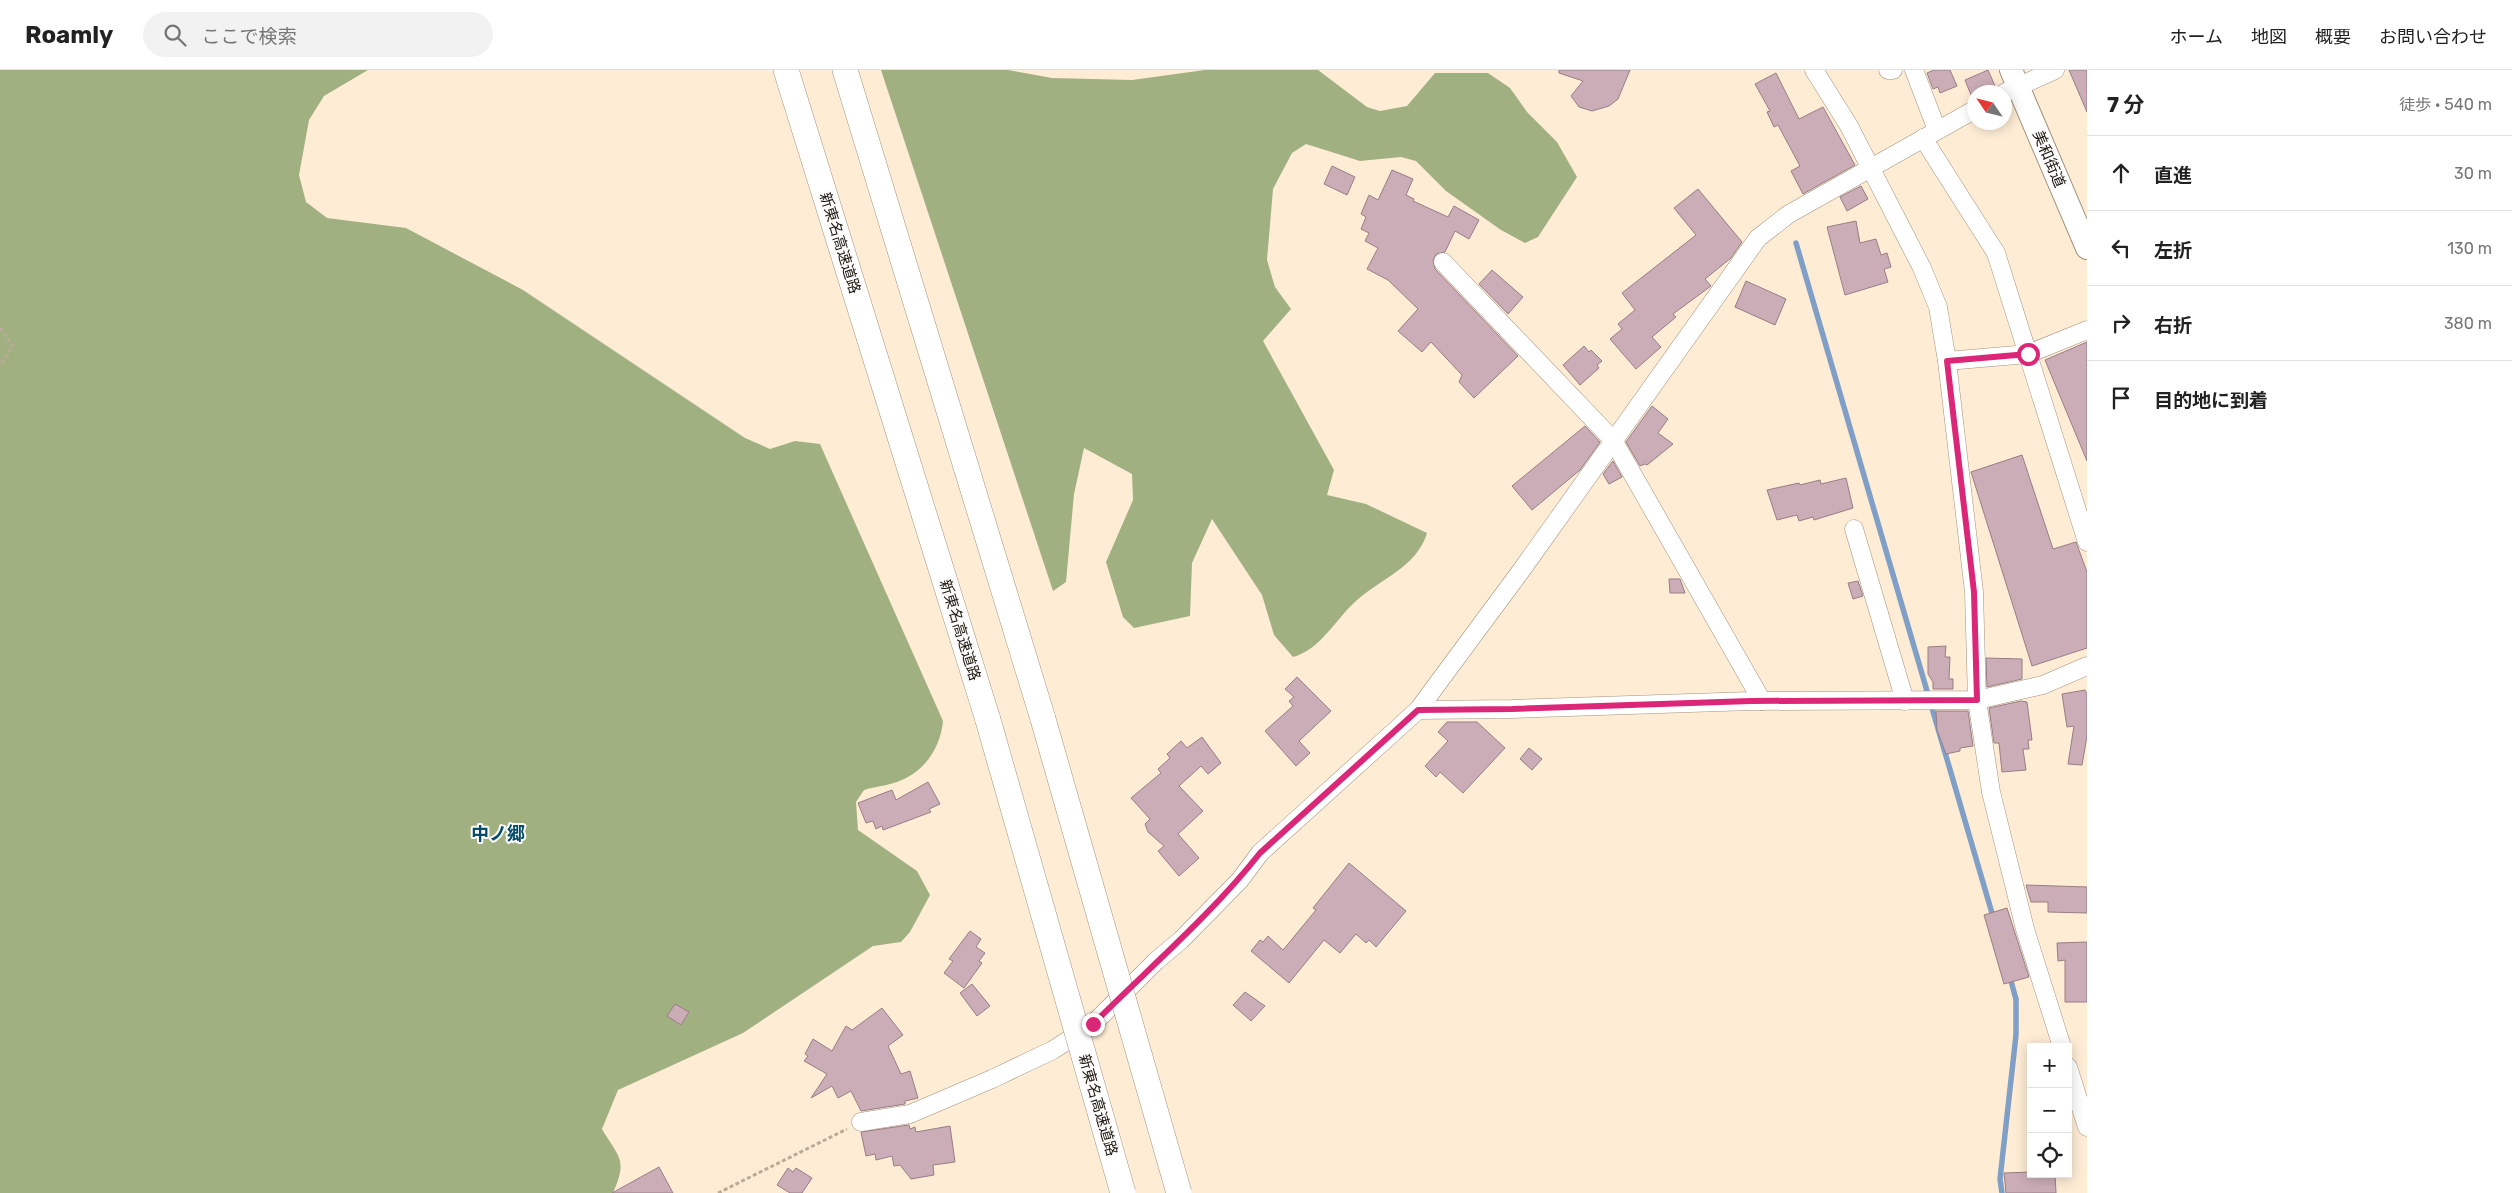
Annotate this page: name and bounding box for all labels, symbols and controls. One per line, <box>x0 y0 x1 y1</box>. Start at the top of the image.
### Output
search box <box>143 12 493 57</box>
text: Roamly <box>25 21 113 49</box>
icon: search <box>161 21 189 49</box>
text: ここで検索 <box>201 25 296 48</box>
text: ホーム <box>2170 26 2223 48</box>
text: 地図 <box>2251 26 2287 48</box>
text: 概要 <box>2315 26 2351 48</box>
text: お問い合わせ <box>2379 26 2487 48</box>
north arrow <box>1967 85 2012 130</box>
text: 7 分 <box>2107 92 2145 117</box>
text: 徒歩 · 540 m <box>2399 95 2492 114</box>
street label: 美和街道 <box>2029 128 2069 190</box>
icon: ahead <box>2107 159 2135 187</box>
text: 直進 <box>2154 164 2192 187</box>
text: 30 m <box>2454 164 2492 183</box>
street label: 新東名高速道路 <box>816 190 864 296</box>
icon: left <box>2107 234 2135 262</box>
text: 左折 <box>2154 239 2192 262</box>
text: 130 m <box>2447 239 2492 258</box>
icon: right <box>2107 309 2135 337</box>
text: 右折 <box>2154 314 2192 337</box>
text: 380 m <box>2444 314 2492 333</box>
route start <box>2017 343 2040 366</box>
icon: arrive <box>2107 384 2135 412</box>
text: 目的地に到着 <box>2154 389 2268 412</box>
street label: 新東名高速道路 <box>936 577 984 683</box>
district label: 中ノ郷 <box>471 823 525 845</box>
route end <box>1082 1013 1105 1036</box>
map controls <box>2027 1043 2072 1178</box>
button: + <box>2027 1043 2072 1088</box>
street label: 新東名高速道路 <box>1075 1052 1121 1158</box>
button: − <box>2027 1088 2072 1133</box>
button: locate <box>2027 1133 2072 1178</box>

